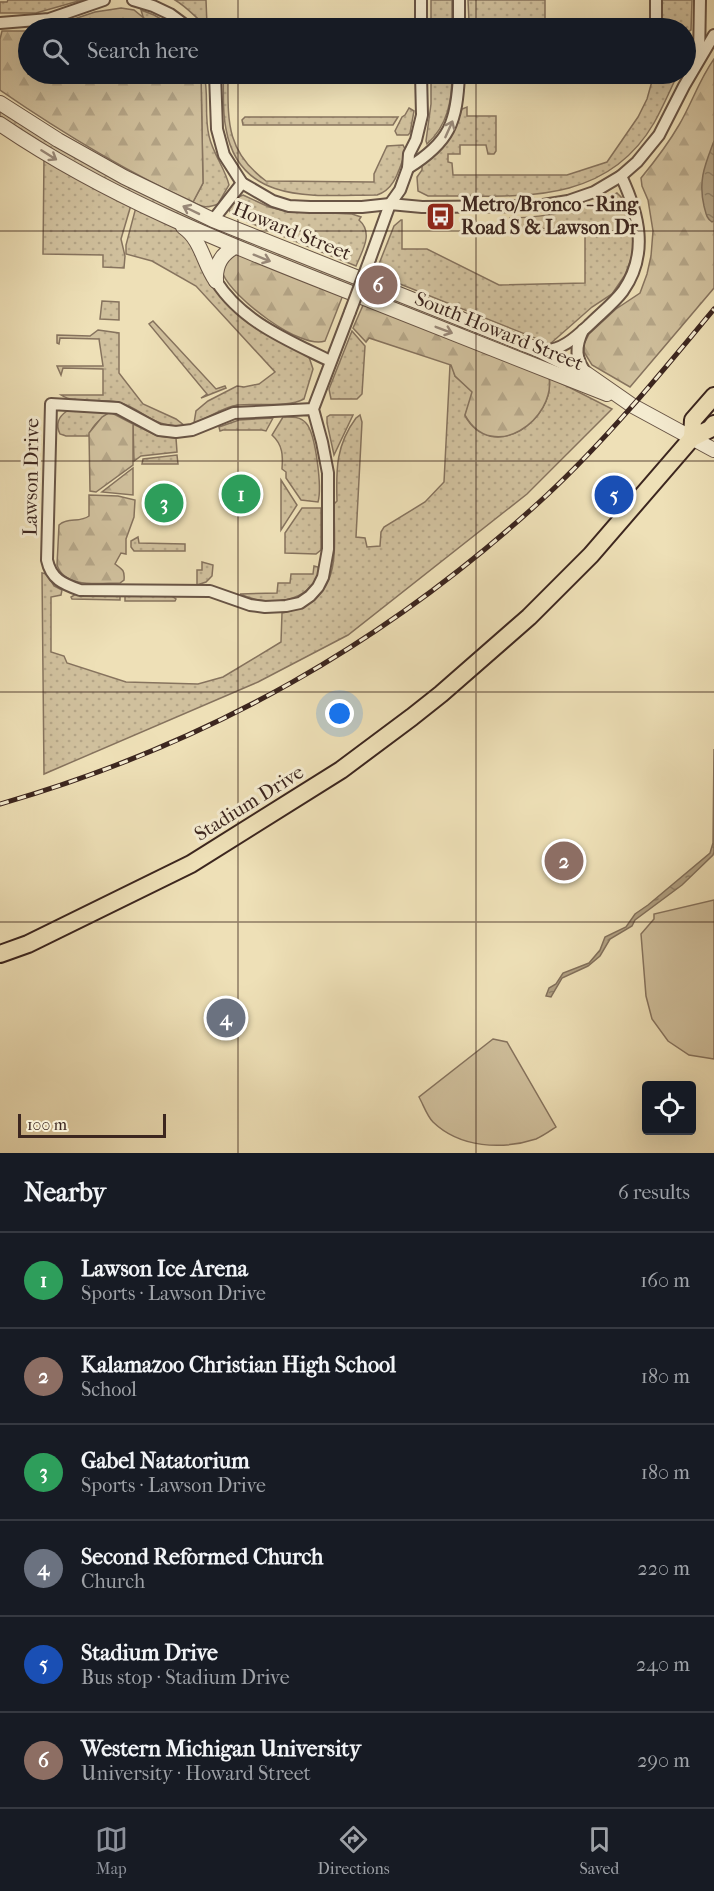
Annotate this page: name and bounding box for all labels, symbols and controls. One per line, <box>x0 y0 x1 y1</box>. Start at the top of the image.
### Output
search box <box>18 18 696 84</box>
icon: search <box>39 35 72 68</box>
text: Search here <box>87 38 199 64</box>
one-way arrow <box>443 121 455 139</box>
one-way arrow <box>40 150 57 162</box>
place label: Metro/Bronco - Ring Road S & Lawson Dr <box>460 193 639 239</box>
street label: Howard Street <box>230 197 354 265</box>
bus stop icon: Metro/Bronco - Ring Road S & Lawson Dr <box>424 200 456 232</box>
one-way arrow <box>183 204 201 215</box>
one-way arrow <box>253 253 271 264</box>
pin: 6 <box>358 262 398 308</box>
street label: South Howard Street <box>411 287 587 375</box>
one-way arrow <box>434 325 452 336</box>
street label: Lawson Drive <box>18 418 44 536</box>
pin: 1 <box>222 472 260 516</box>
pin: 5 <box>594 472 634 518</box>
pin: 3 <box>144 480 184 526</box>
your location <box>325 699 354 728</box>
street label: Stadium Drive <box>190 760 308 846</box>
pin: 2 <box>544 838 584 884</box>
pin: 4 <box>206 996 246 1040</box>
map controls <box>642 1081 696 1135</box>
button: locate <box>642 1081 696 1135</box>
scale bar <box>18 1111 166 1138</box>
text: 100 m <box>27 1115 67 1134</box>
text: Nearby <box>24 1177 106 1208</box>
text: 6 results <box>618 1181 690 1204</box>
text: Lawson Ice Arena <box>81 1256 248 1282</box>
text: 1 <box>40 1269 47 1292</box>
text: 160 m <box>640 1269 690 1292</box>
text: Sports · Lawson Drive <box>81 1282 266 1305</box>
text: Kalamazoo Christian High School <box>81 1352 396 1378</box>
text: 2 <box>38 1365 49 1388</box>
text: 180 m <box>641 1365 690 1388</box>
text: School <box>81 1378 137 1401</box>
text: Gabel Natatorium <box>81 1448 250 1474</box>
text: 3 <box>39 1461 48 1484</box>
text: 180 m <box>641 1461 690 1484</box>
text: Sports · Lawson Drive <box>81 1474 266 1497</box>
text: Second Reformed Church <box>81 1544 323 1570</box>
text: 4 <box>38 1557 49 1580</box>
text: 220 m <box>637 1557 690 1580</box>
text: Church <box>81 1570 145 1593</box>
text: Stadium Drive <box>81 1640 218 1666</box>
text: 5 <box>39 1653 48 1676</box>
text: 240 m <box>636 1653 690 1676</box>
text: Bus stop · Stadium Drive <box>81 1666 290 1689</box>
text: Western Michigan University <box>81 1736 361 1762</box>
text: 6 <box>38 1749 49 1772</box>
text: 290 m <box>637 1749 690 1772</box>
text: University · Howard Street <box>81 1762 311 1785</box>
tab: Map <box>95 1823 128 1878</box>
tab: Directions <box>318 1823 390 1878</box>
tab: Saved <box>579 1823 619 1878</box>

